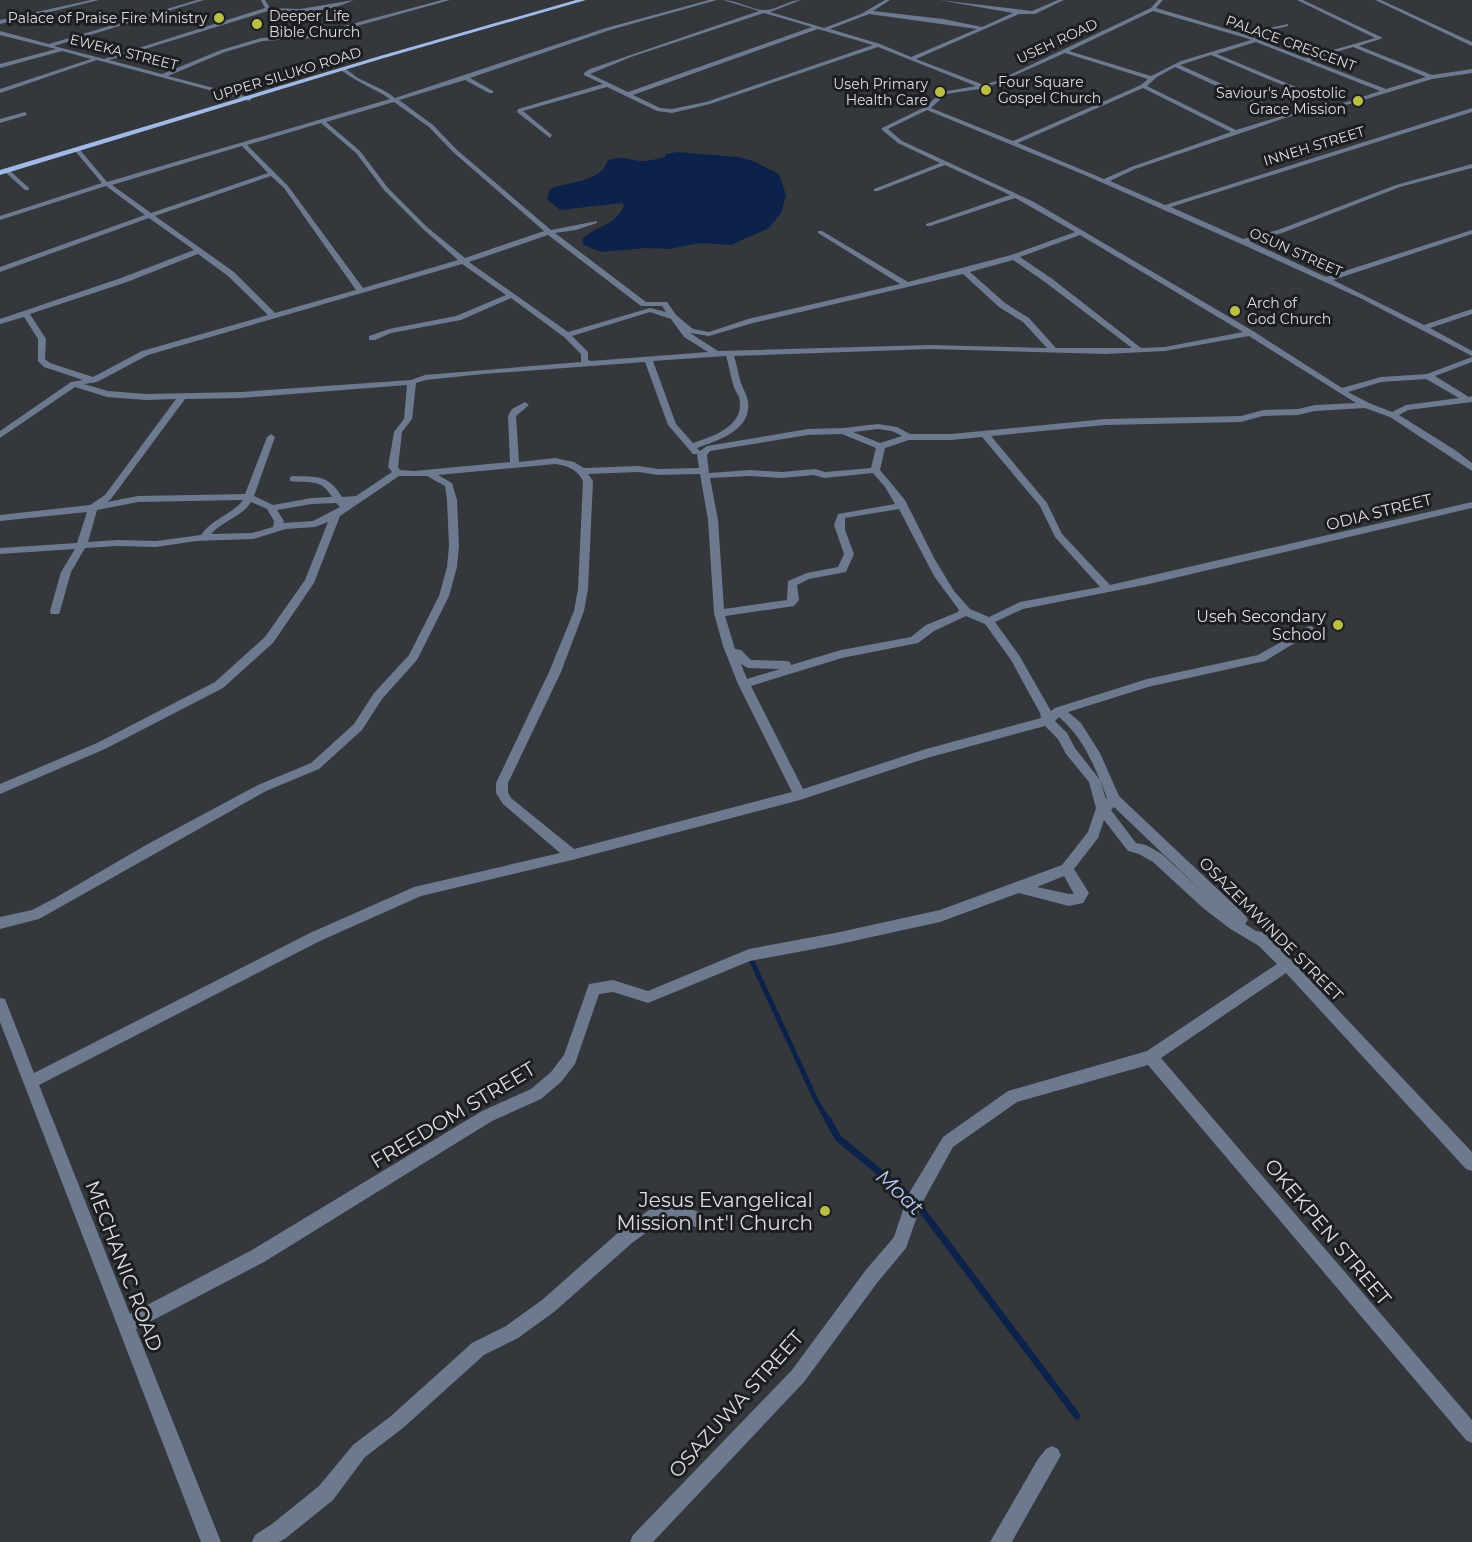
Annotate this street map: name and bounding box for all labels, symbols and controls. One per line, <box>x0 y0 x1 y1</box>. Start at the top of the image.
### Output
place label: Deeper Life Bible Church <box>269 7 360 41</box>
place label: Palace of Praise Fire Ministry <box>8 9 207 27</box>
marker: Palace of Praise Fire Ministry <box>212 11 226 25</box>
street label: PALACE CRESCENT <box>1223 11 1359 75</box>
street label: USEH ROAD <box>1014 14 1100 68</box>
marker: Deeper Life Bible Church <box>250 17 264 31</box>
street label: EWEKA STREET <box>68 30 180 74</box>
street label: UPPER SILUKO ROAD <box>211 43 363 105</box>
place label: Four Square Gospel Church <box>998 73 1101 107</box>
place label: Useh Primary Health Care <box>833 75 928 109</box>
marker: Four Square Gospel Church <box>979 83 993 97</box>
place label: Saviour's Apostolic Grace Mission <box>1216 84 1346 118</box>
marker: Useh Primary Health Care <box>933 85 947 99</box>
marker: Saviour's Apostolic Grace Mission <box>1351 94 1365 108</box>
street label: INNEH STREET <box>1261 122 1367 170</box>
street label: OSUN STREET <box>1247 223 1345 281</box>
place label: Arch of God Church <box>1247 294 1331 328</box>
marker: Arch of God Church <box>1228 304 1242 318</box>
street label: ODIA STREET <box>1324 490 1435 534</box>
place label: Useh Secondary School <box>1196 607 1326 644</box>
marker: Useh Secondary School <box>1331 618 1345 632</box>
street label: OSAZEMWINDE STREET <box>1195 853 1347 1005</box>
street label: FREEDOM STREET <box>366 1056 540 1174</box>
street label: OKEKPEN STREET <box>1260 1154 1397 1311</box>
water label: Moat <box>871 1164 929 1221</box>
street label: MECHANIC ROAD <box>80 1177 168 1355</box>
place label: Jesus Evangelical Mission Int'l Church <box>616 1188 813 1235</box>
marker: Jesus Evangelical Mission Int'l Church <box>818 1204 832 1218</box>
street label: OSAZUWA STREET <box>664 1325 809 1482</box>

